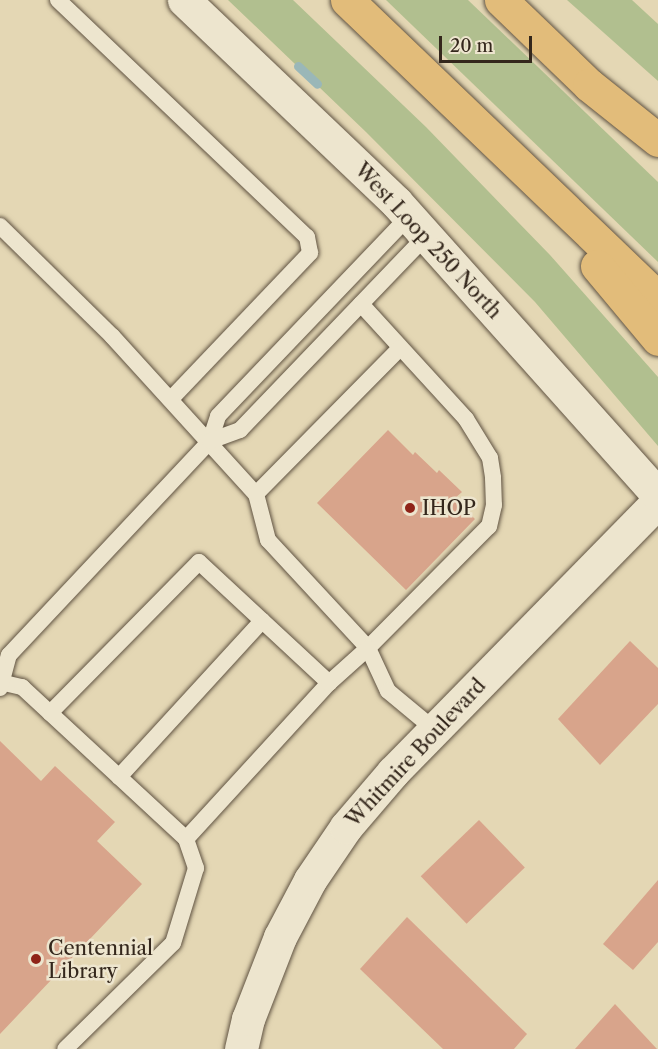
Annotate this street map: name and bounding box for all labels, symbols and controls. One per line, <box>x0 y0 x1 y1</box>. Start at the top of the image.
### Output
scale bar <box>442 24 535 62</box>
text: 20 m <box>450 35 493 57</box>
street label: West Loop 250 North <box>350 158 506 324</box>
place label: IHOP <box>422 496 476 520</box>
marker: IHOP <box>403 501 417 515</box>
street label: Whitmire Boulevard <box>341 674 491 832</box>
place label: Centennial Library <box>48 936 153 983</box>
marker: Centennial Library <box>29 952 43 966</box>

